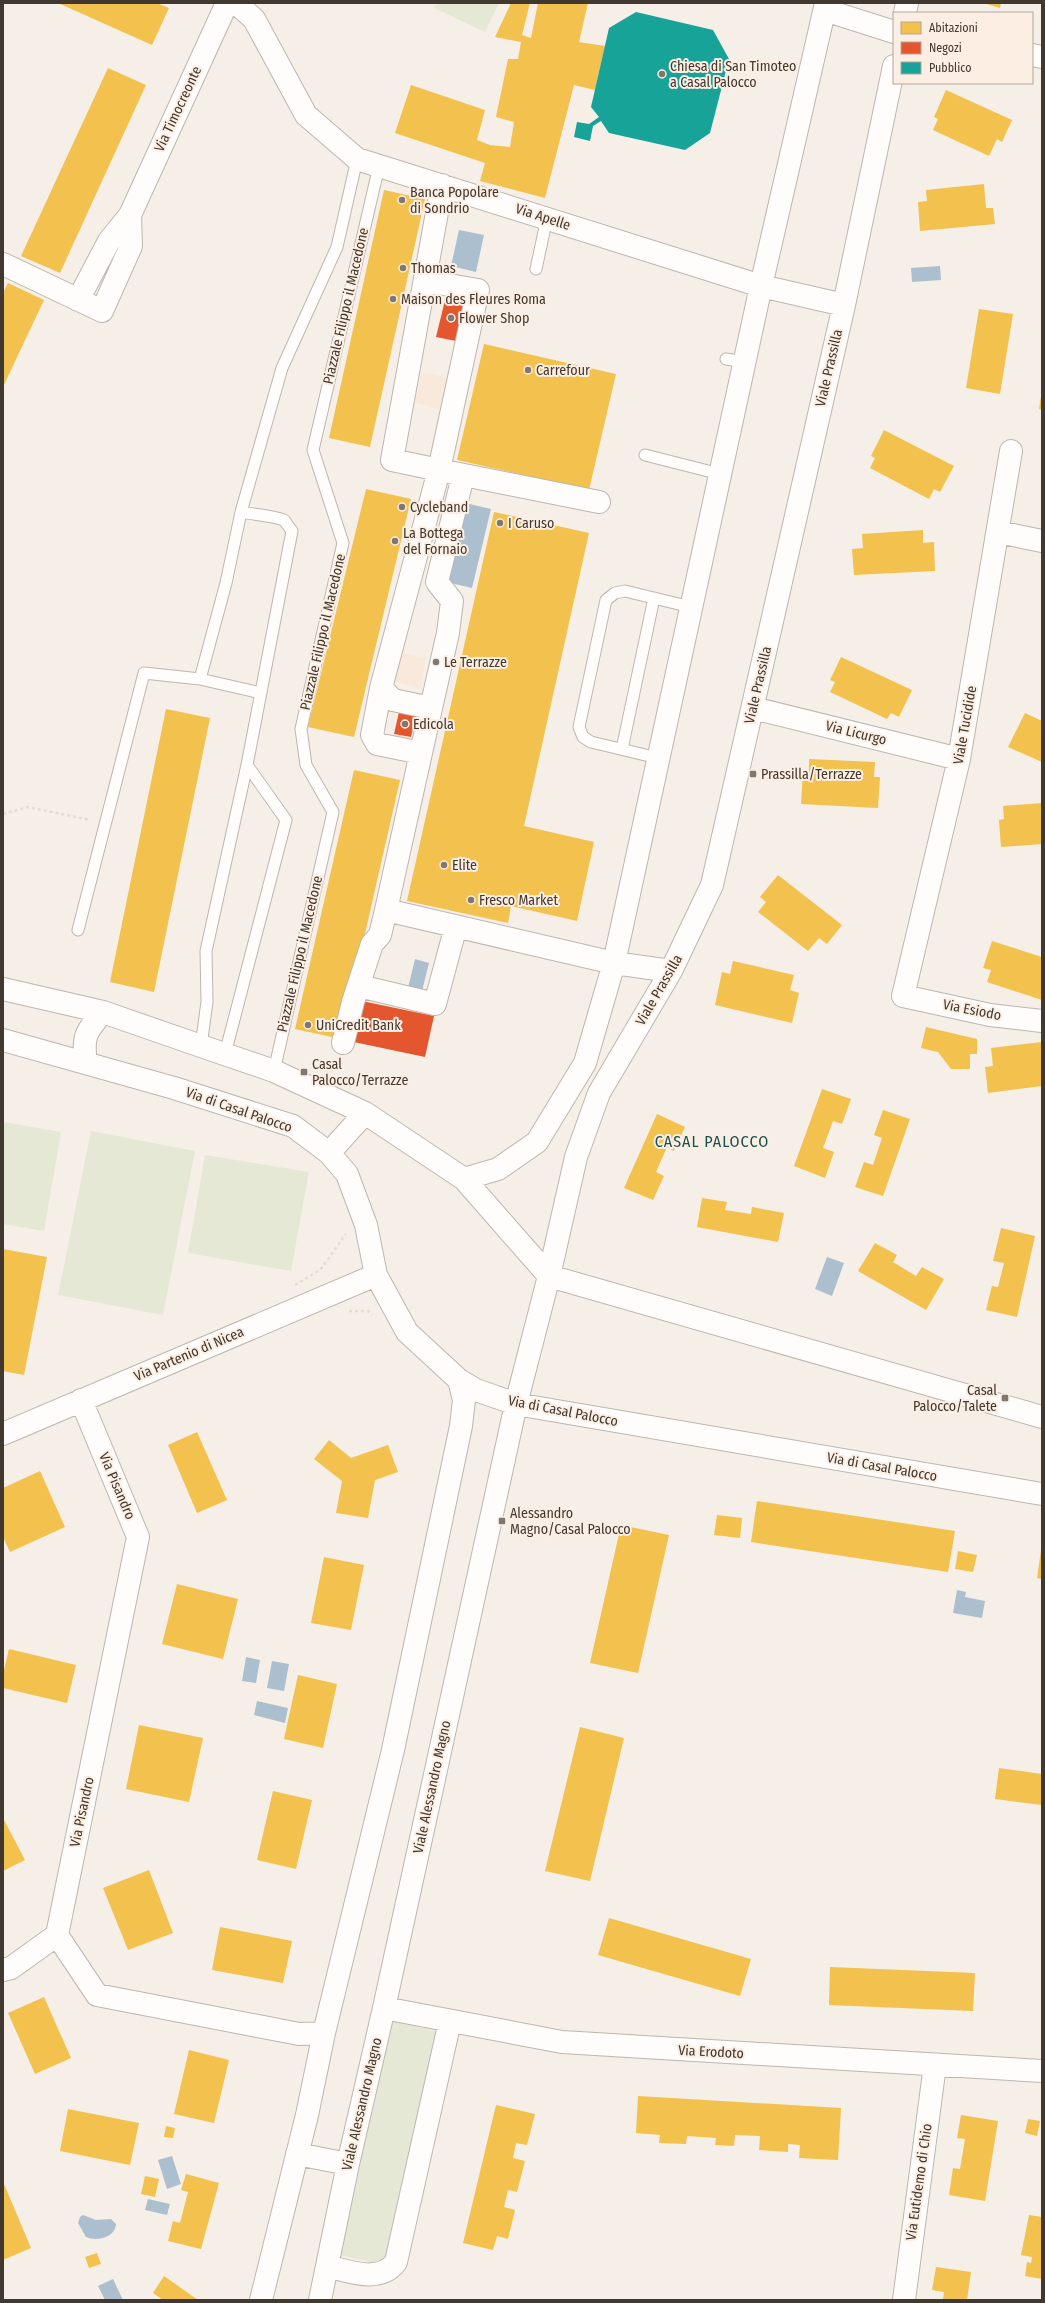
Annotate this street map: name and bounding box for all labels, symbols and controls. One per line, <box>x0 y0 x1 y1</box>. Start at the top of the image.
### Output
legend <box>893 12 1033 84</box>
text: Abitazioni <box>929 21 978 35</box>
text: Negozi <box>929 41 962 55</box>
place label: Chiesa di San Timoteo a Casal Palocco <box>670 58 796 91</box>
text: Pubblico <box>929 61 971 75</box>
street label: Via Timocreonte <box>151 63 205 154</box>
marker: Chiesa di San Timoteo a Casal Palocco <box>657 69 667 79</box>
place label: Banca Popolare di Sondrio <box>410 184 499 217</box>
marker: Banca Popolare di Sondrio <box>397 195 407 205</box>
street label: Via Apelle <box>513 200 573 234</box>
street label: Piazzale Filippo il Macedone <box>320 226 372 386</box>
place label: Thomas <box>411 260 456 277</box>
marker: Thomas <box>398 263 408 273</box>
place label: Maison des Fleures Roma <box>401 291 546 308</box>
marker: Maison des Fleures Roma <box>388 294 398 304</box>
place label: Flower Shop <box>459 310 529 327</box>
marker: Flower Shop <box>446 313 456 323</box>
street label: Viale Prassilla <box>812 327 846 408</box>
place label: Carrefour <box>536 362 590 379</box>
marker: Carrefour <box>523 365 533 375</box>
place label: Cycleband <box>410 499 468 516</box>
marker: Cycleband <box>397 502 407 512</box>
place label: I Caruso <box>508 515 554 532</box>
marker: I Caruso <box>495 518 505 528</box>
place label: La Bottega del Fornaio <box>403 525 467 558</box>
marker: La Bottega del Fornaio <box>390 536 400 546</box>
street label: Piazzale Filippo il Macedone <box>297 552 349 712</box>
street label: Viale Prassilla <box>741 644 775 725</box>
place label: Le Terrazze <box>444 654 507 671</box>
marker: Le Terrazze <box>431 657 441 667</box>
street label: Viale Tucidide <box>950 684 980 766</box>
place label: Edicola <box>413 716 454 733</box>
street label: Via Licurgo <box>824 717 888 749</box>
marker: Edicola <box>400 719 410 729</box>
place label: Prassilla/Terrazze <box>761 766 862 783</box>
marker: Prassilla/Terrazze <box>748 769 758 779</box>
place label: Elite <box>452 857 477 874</box>
marker: Elite <box>439 860 449 870</box>
street label: Piazzale Filippo il Macedone <box>274 874 326 1034</box>
place label: Fresco Market <box>479 892 558 909</box>
marker: Fresco Market <box>466 895 476 905</box>
street label: Viale Prassilla <box>632 951 686 1028</box>
street label: Via Esiodo <box>941 996 1003 1024</box>
place label: UniCredit Bank <box>316 1017 401 1034</box>
marker: UniCredit Bank <box>303 1020 313 1030</box>
place label: Casal Palocco/Terrazze <box>312 1056 408 1089</box>
marker: Casal Palocco/Terrazze <box>299 1067 309 1077</box>
street label: Via di Casal Palocco <box>183 1084 295 1136</box>
district label: CASAL PALOCCO <box>655 1132 769 1151</box>
street label: Via Partenio di Nicea <box>131 1323 247 1385</box>
place label: Casal Palocco/Talete <box>913 1382 997 1415</box>
street label: Via di Casal Palocco <box>507 1392 619 1430</box>
marker: Casal Palocco/Talete <box>1000 1393 1010 1403</box>
street label: Via di Casal Palocco <box>826 1449 938 1485</box>
street label: Via Pisandro <box>95 1450 139 1522</box>
place label: Alessandro Magno/Casal Palocco <box>510 1505 631 1538</box>
marker: Alessandro Magno/Casal Palocco <box>497 1516 507 1526</box>
street label: Viale Alessandro Magno <box>410 1719 454 1855</box>
street label: Via Pisandro <box>66 1775 98 1849</box>
street label: Viale Alessandro Magno <box>338 2036 386 2172</box>
street label: Via Erodoto <box>678 2042 744 2062</box>
street label: Via Eutidemo di Chio <box>902 2122 936 2242</box>

